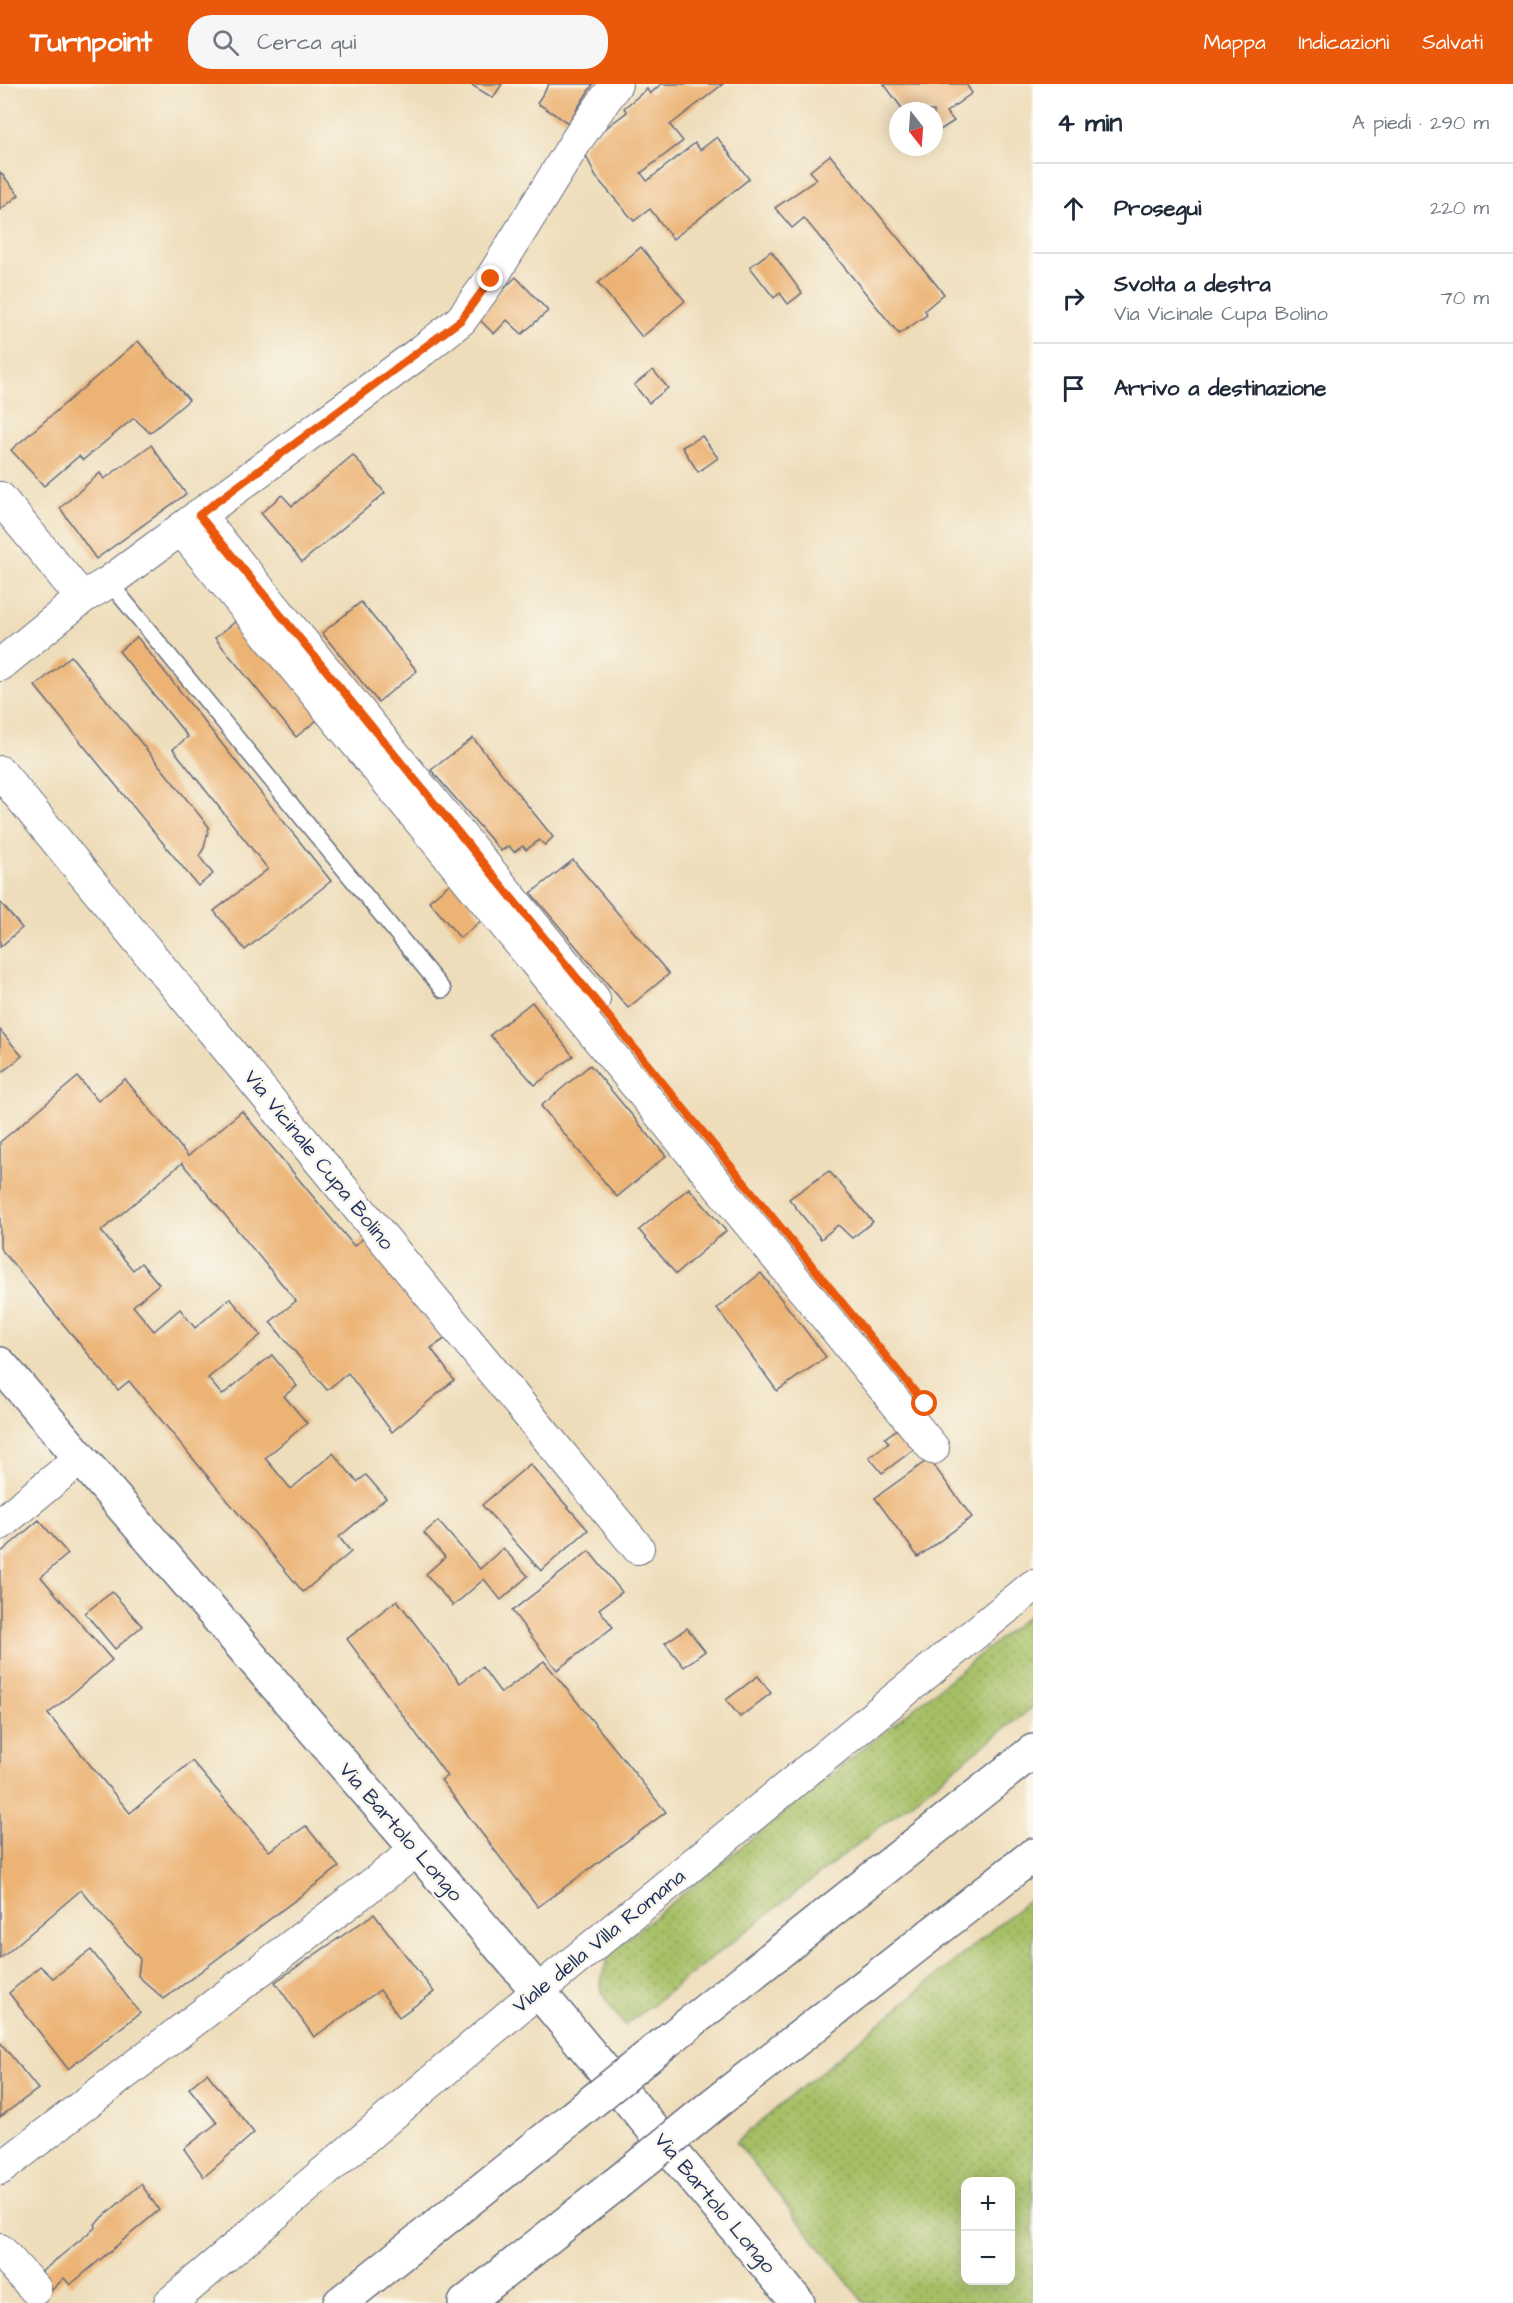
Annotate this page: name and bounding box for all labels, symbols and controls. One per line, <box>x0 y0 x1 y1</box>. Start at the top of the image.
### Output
search box <box>188 15 608 69</box>
text: Turnpoint <box>30 23 152 62</box>
icon: search <box>209 26 242 59</box>
text: Cerca qui <box>257 27 356 58</box>
text: Mappa <box>1203 28 1266 57</box>
text: Indicazioni <box>1299 28 1389 57</box>
text: Salvati <box>1422 28 1483 57</box>
north arrow <box>889 102 943 156</box>
text: 4 min <box>1057 105 1122 141</box>
text: A piedi · 290 m <box>1352 109 1489 137</box>
icon: ahead <box>1057 192 1090 225</box>
text: Prosegui <box>1114 193 1201 224</box>
text: 220 m <box>1430 194 1489 222</box>
route end <box>477 265 503 291</box>
text: Svolta a destra <box>1114 269 1271 300</box>
icon: right <box>1057 282 1090 315</box>
text: 70 m <box>1441 284 1489 312</box>
text: Via Vicinale Cupa Bolino <box>1114 300 1328 328</box>
icon: arrive <box>1057 372 1090 405</box>
text: Arrivo a destinazione <box>1114 373 1326 404</box>
street label: Via Vicinale Cupa Bolino <box>236 1064 401 1257</box>
route start <box>911 1390 937 1416</box>
street label: Via Bartolo Longo <box>331 1756 470 1909</box>
street label: Viale della Villa Romana <box>506 1862 692 2020</box>
street label: Via Bartolo Longo <box>646 2126 783 2281</box>
map controls <box>961 2177 1015 2285</box>
button: + <box>961 2177 1015 2231</box>
button: − <box>961 2231 1015 2285</box>

